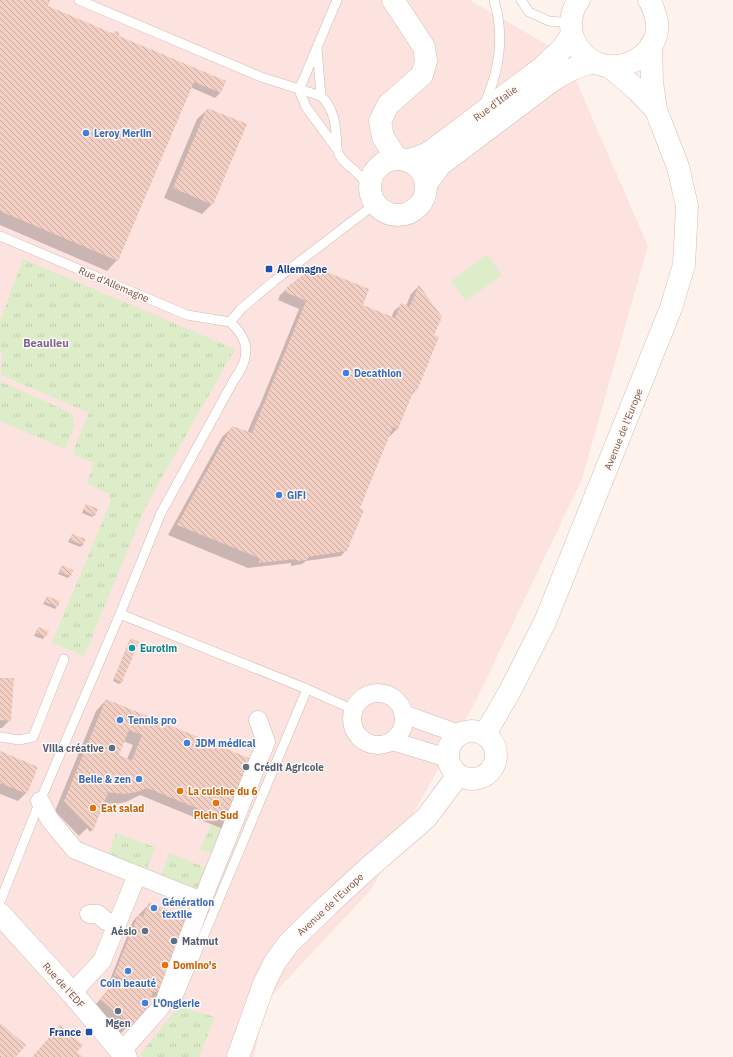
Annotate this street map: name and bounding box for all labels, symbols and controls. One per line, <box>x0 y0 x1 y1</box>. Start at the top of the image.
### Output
street label: Rue d'Italie <box>471 82 520 124</box>
place label: Leroy Merlin <box>94 127 152 140</box>
marker: Leroy Merlin <box>81 128 91 138</box>
place label: Allemagne <box>277 263 328 276</box>
street label: Rue d'Allemagne <box>77 264 152 305</box>
marker: Allemagne <box>264 264 274 274</box>
district label: Beaulieu <box>23 336 69 350</box>
place label: Decathlon <box>354 367 402 380</box>
marker: Decathlon <box>341 368 351 378</box>
street label: Avenue de l'Europe <box>601 386 646 472</box>
place label: GiFi <box>287 489 306 502</box>
marker: GiFi <box>274 490 284 500</box>
place label: Eurotim <box>140 642 177 655</box>
marker: Eurotim <box>127 643 137 653</box>
place label: Tennis pro <box>128 714 177 727</box>
marker: Tennis pro <box>115 715 125 725</box>
place label: JDM médical <box>195 737 256 750</box>
marker: JDM médical <box>182 738 192 748</box>
place label: Villa créative <box>43 742 104 755</box>
marker: Villa créative <box>107 743 117 753</box>
place label: Crédit Agricole <box>254 761 324 774</box>
marker: Crédit Agricole <box>241 762 251 772</box>
place label: Belle & zen <box>79 773 131 786</box>
marker: Belle & zen <box>134 774 144 784</box>
place label: La cuisine du 6 <box>188 785 258 798</box>
marker: La cuisine du 6 <box>175 786 185 796</box>
marker: Plein Sud <box>211 798 221 808</box>
place label: Eat salad <box>101 802 144 815</box>
marker: Eat salad <box>88 803 98 813</box>
place label: Plein Sud <box>194 809 238 822</box>
street label: Avenue de l'Europe <box>294 870 367 939</box>
place label: Génération textile <box>162 896 214 921</box>
marker: Génération textile <box>149 903 159 913</box>
place label: Aésio <box>111 925 137 938</box>
marker: Aésio <box>140 926 150 936</box>
place label: Matmut <box>182 935 219 948</box>
marker: Matmut <box>169 936 179 946</box>
place label: Domino's <box>173 959 217 972</box>
street label: Rue de l'EDF <box>40 960 88 1011</box>
marker: Domino's <box>160 960 170 970</box>
marker: Coin beauté <box>123 966 133 976</box>
place label: Coin beauté <box>100 977 156 990</box>
place label: L'Onglerie <box>153 997 200 1010</box>
marker: L'Onglerie <box>140 998 150 1008</box>
marker: Mgen <box>113 1006 123 1016</box>
place label: Mgen <box>105 1017 131 1030</box>
place label: France <box>49 1026 81 1039</box>
marker: France <box>84 1027 94 1037</box>

